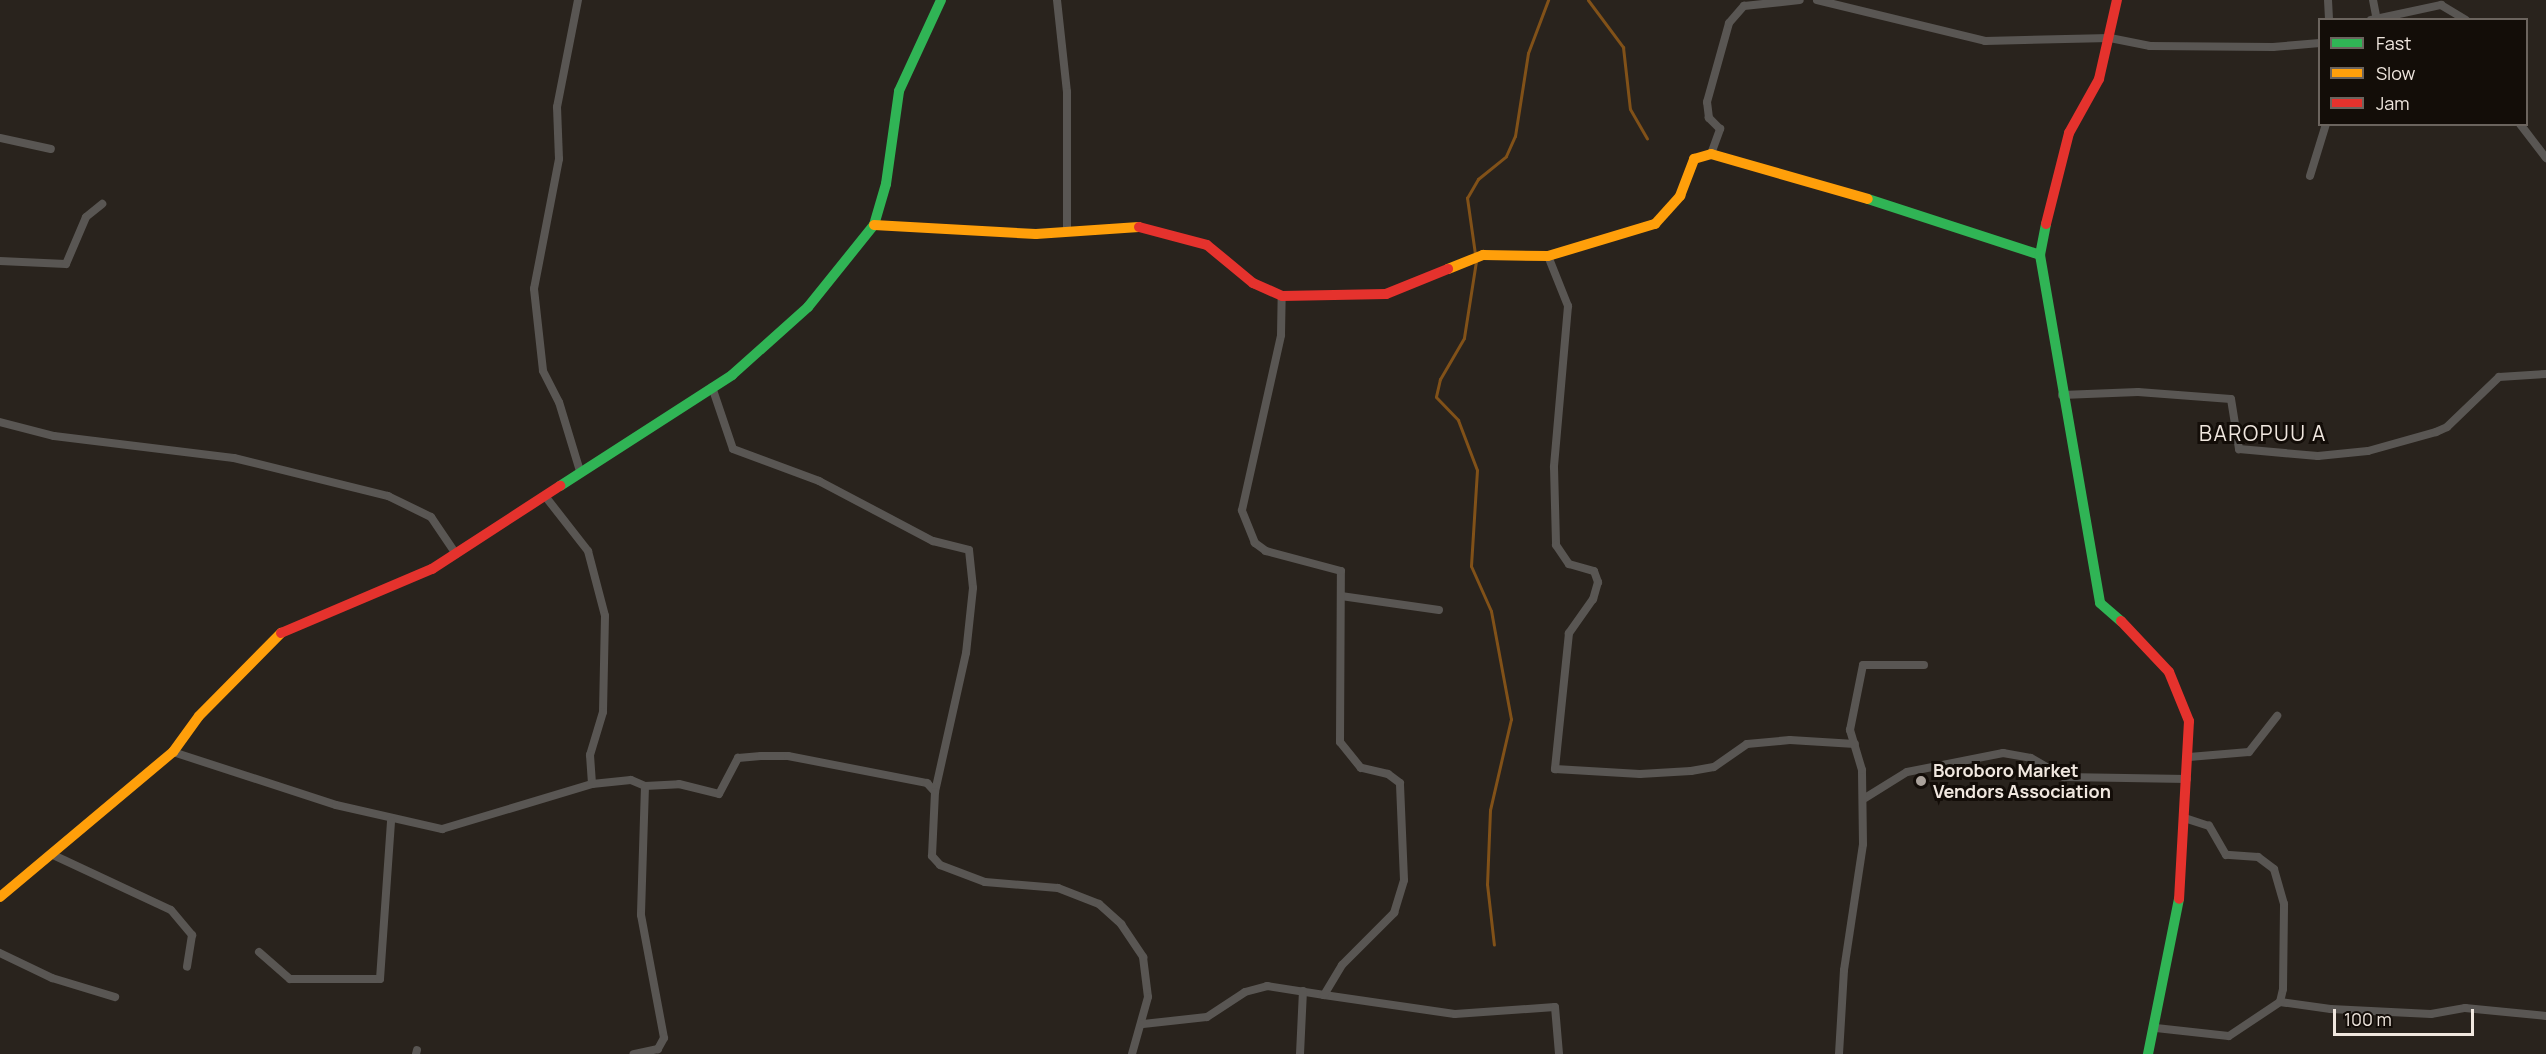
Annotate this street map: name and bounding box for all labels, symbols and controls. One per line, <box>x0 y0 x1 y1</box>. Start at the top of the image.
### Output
legend <box>2318 18 2528 126</box>
text: Fast <box>2376 31 2411 55</box>
text: Slow <box>2376 61 2415 85</box>
text: Jam <box>2376 91 2410 115</box>
district label: BAROPUU A <box>2199 420 2327 446</box>
place label: Boroboro Market Vendors Association <box>1933 760 2111 802</box>
marker: Boroboro Market Vendors Association <box>1914 774 1928 788</box>
scale bar <box>2336 997 2477 1035</box>
text: 100 m <box>2344 1007 2392 1031</box>

